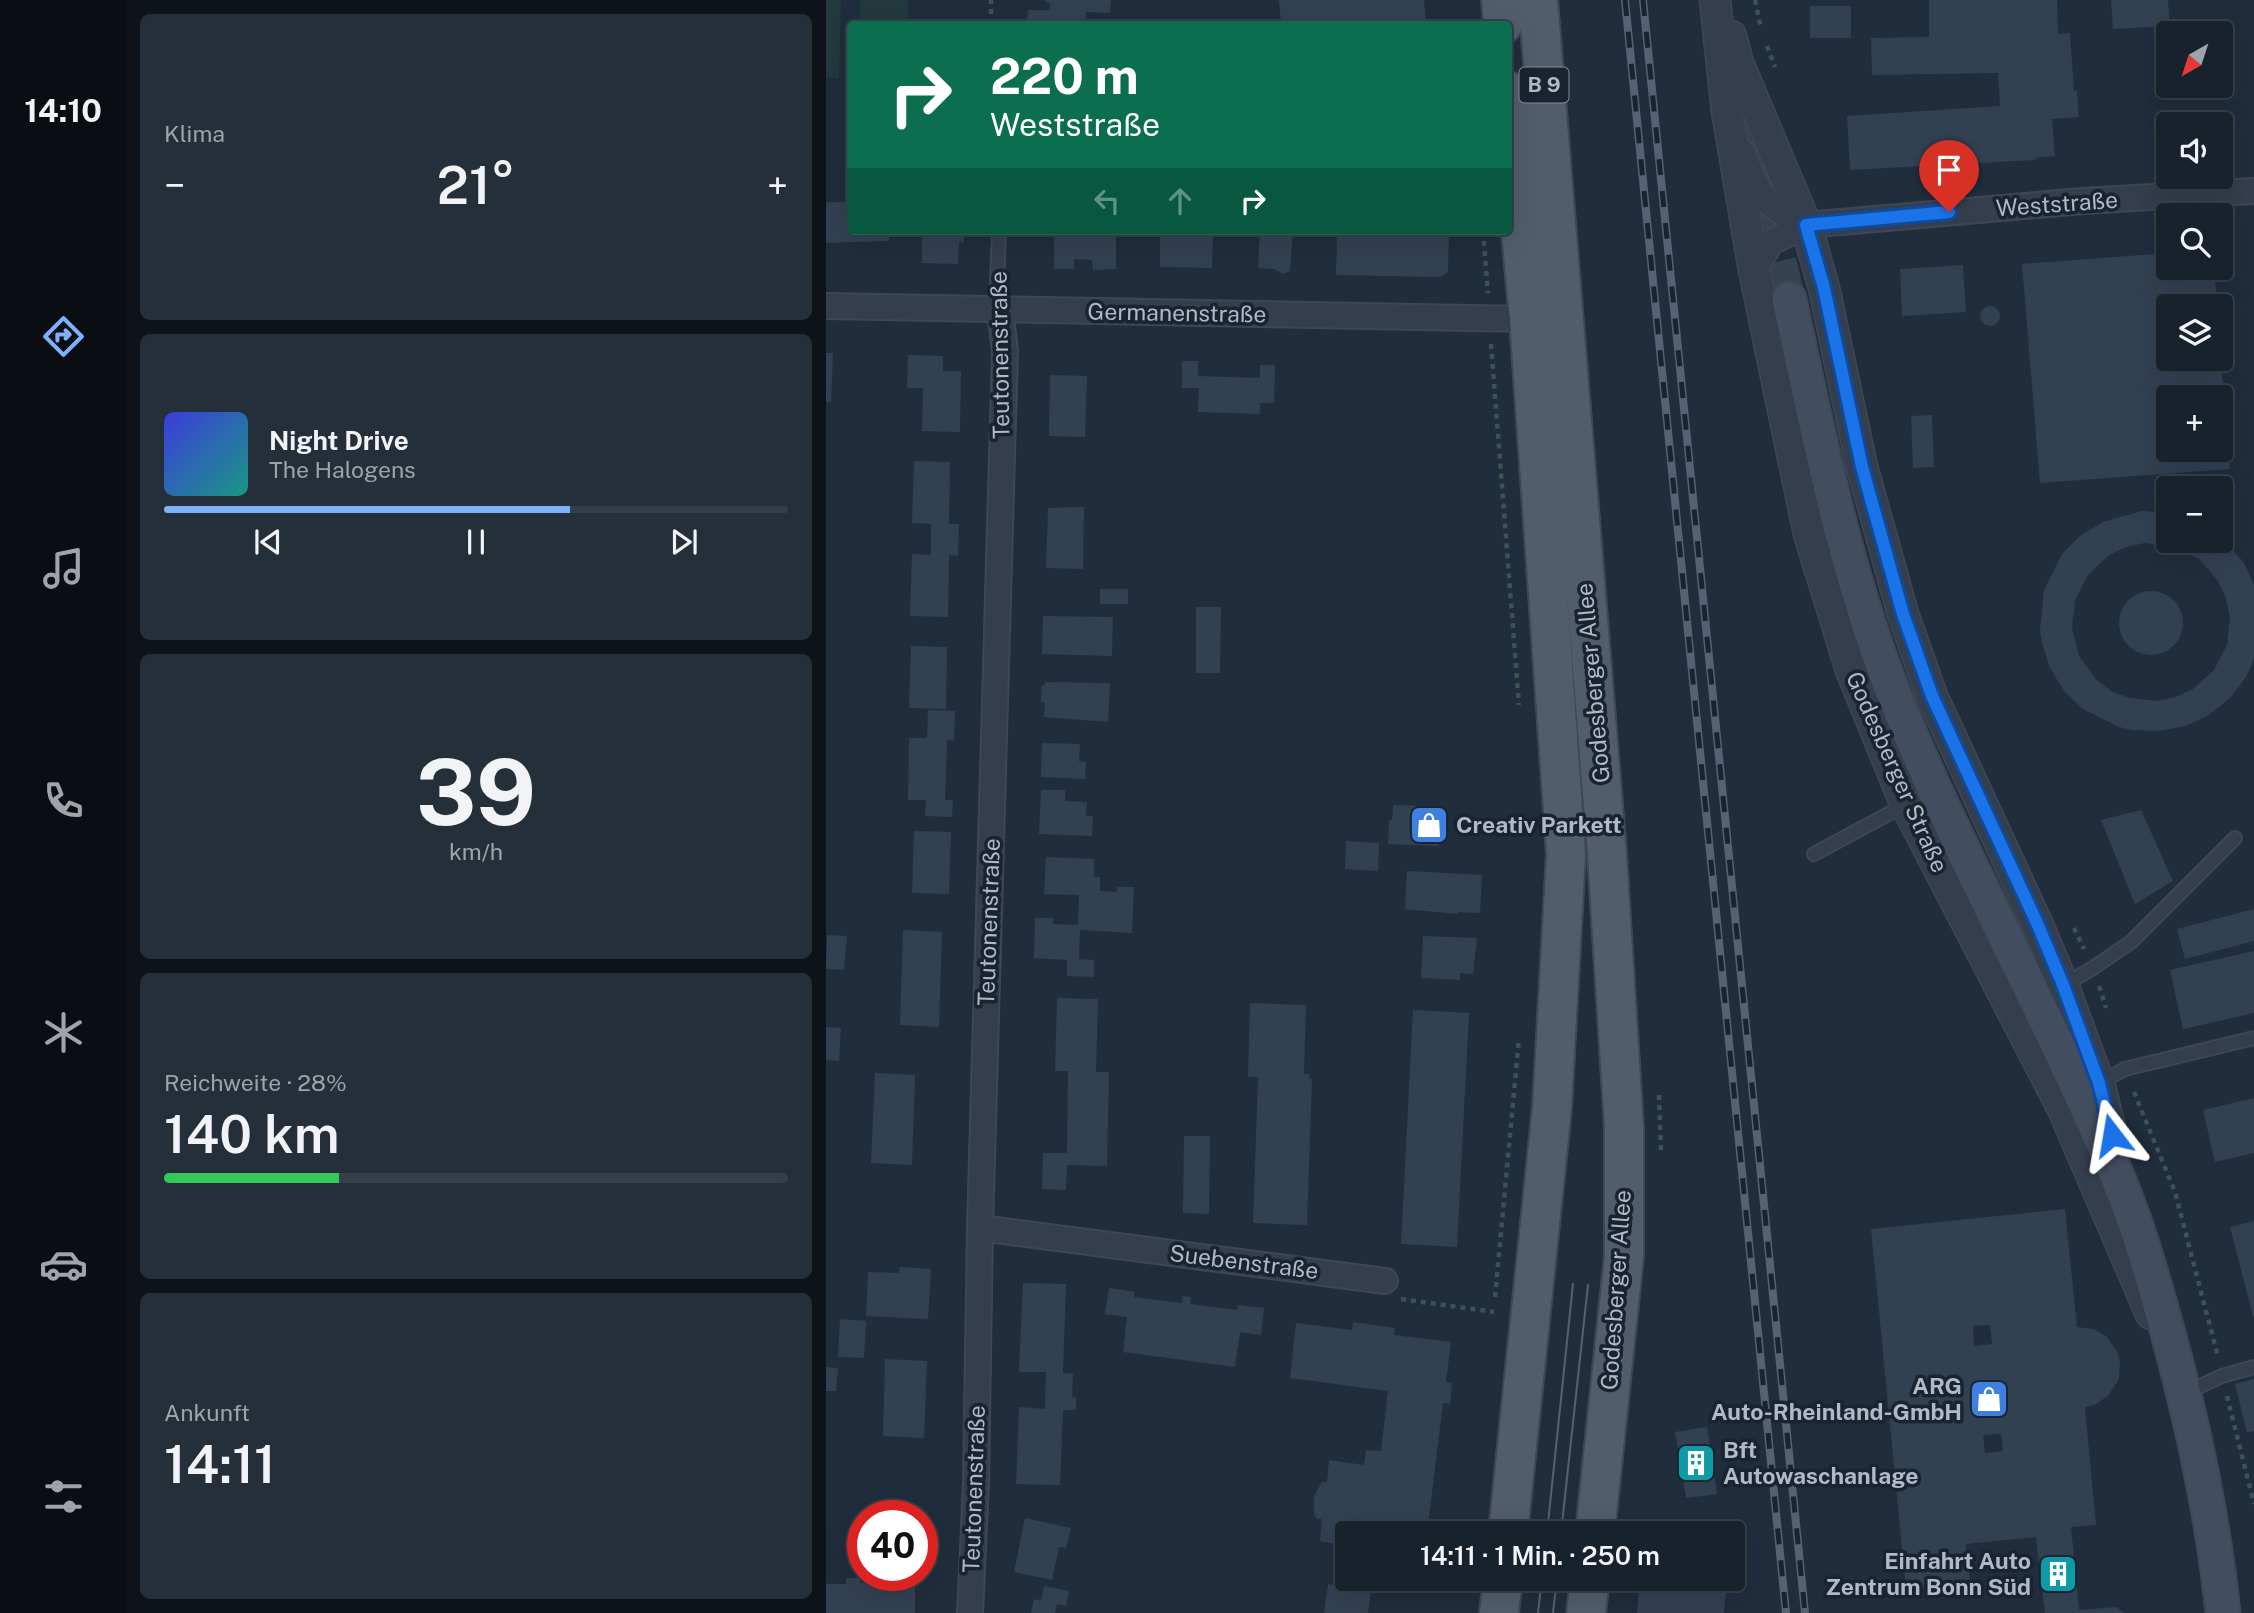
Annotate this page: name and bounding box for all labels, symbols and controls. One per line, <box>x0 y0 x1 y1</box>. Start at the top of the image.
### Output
north arrow <box>2156 21 2233 98</box>
map controls <box>2156 21 2233 553</box>
text: 220 m <box>990 47 1139 105</box>
icon: right <box>875 49 966 140</box>
road number: B 9 <box>1520 68 1568 102</box>
text: 14:10 <box>24 92 102 129</box>
text: Weststraße <box>990 106 1160 143</box>
button: sound <box>2156 112 2233 189</box>
text: Klima <box>164 120 225 147</box>
pin <box>1919 140 1979 212</box>
icon: arrive <box>1930 151 1968 189</box>
text: 21° <box>437 155 515 216</box>
text: − <box>164 163 185 208</box>
text: + <box>767 163 788 208</box>
icon: left <box>1088 182 1126 220</box>
icon: ahead <box>1161 182 1199 220</box>
icon: right <box>1234 182 1272 220</box>
street label: Weststraße <box>1995 186 2119 221</box>
button: search <box>2156 203 2233 280</box>
street label: Teutonenstraße <box>985 271 1014 439</box>
button: layers <box>2156 294 2233 371</box>
street label: Germanenstraße <box>1087 297 1267 328</box>
icon: directions <box>39 312 88 361</box>
button: + <box>2156 385 2233 462</box>
text: Night Drive <box>269 425 409 456</box>
text: The Halogens <box>269 456 416 483</box>
button: − <box>2156 476 2233 553</box>
icon: previous <box>249 523 287 561</box>
icon: pause <box>457 523 495 561</box>
icon: next <box>665 523 703 561</box>
icon: music <box>39 544 88 593</box>
street label: Godesberger Allee <box>1570 582 1615 784</box>
street label: Godesberger Straße <box>1841 667 1954 876</box>
text: 39 <box>416 739 536 845</box>
icon: phone <box>39 776 88 825</box>
shop icon: Creativ Parkett <box>1408 804 1450 846</box>
place label: Creativ Parkett <box>1456 811 1622 838</box>
text: km/h <box>449 838 503 865</box>
street label: Teutonenstraße <box>972 838 1005 1006</box>
icon: climate <box>39 1008 88 1057</box>
text: Reichweite · 28% <box>164 1069 347 1096</box>
position arrow <box>2075 1098 2149 1172</box>
text: 140 km <box>164 1104 340 1165</box>
street label: Godesberger Allee <box>1595 1189 1636 1391</box>
street label: Suebenstraße <box>1168 1239 1320 1284</box>
icon: car <box>39 1240 88 1289</box>
place label: ARG Auto-Rheinland-GmbH <box>1711 1372 1962 1425</box>
shop icon: ARG Auto-Rheinland-GmbH <box>1968 1378 2010 1420</box>
text: Ankunft <box>164 1399 250 1426</box>
street label: Teutonenstraße <box>957 1405 990 1573</box>
text: 14:11 <box>164 1434 276 1495</box>
place label: Bft Autowaschanlage <box>1723 1436 1919 1489</box>
building icon: Bft Autowaschanlage <box>1675 1442 1717 1484</box>
icon: filters <box>39 1472 88 1521</box>
speed limit sign: 40 <box>847 1500 938 1591</box>
text: 14:11 · 1 Min. · 250 m <box>1420 1540 1660 1571</box>
place label: Einfahrt Auto Zentrum Bonn Süd <box>1826 1547 2031 1600</box>
building icon: Einfahrt Auto Zentrum Bonn Süd <box>2037 1553 2079 1595</box>

